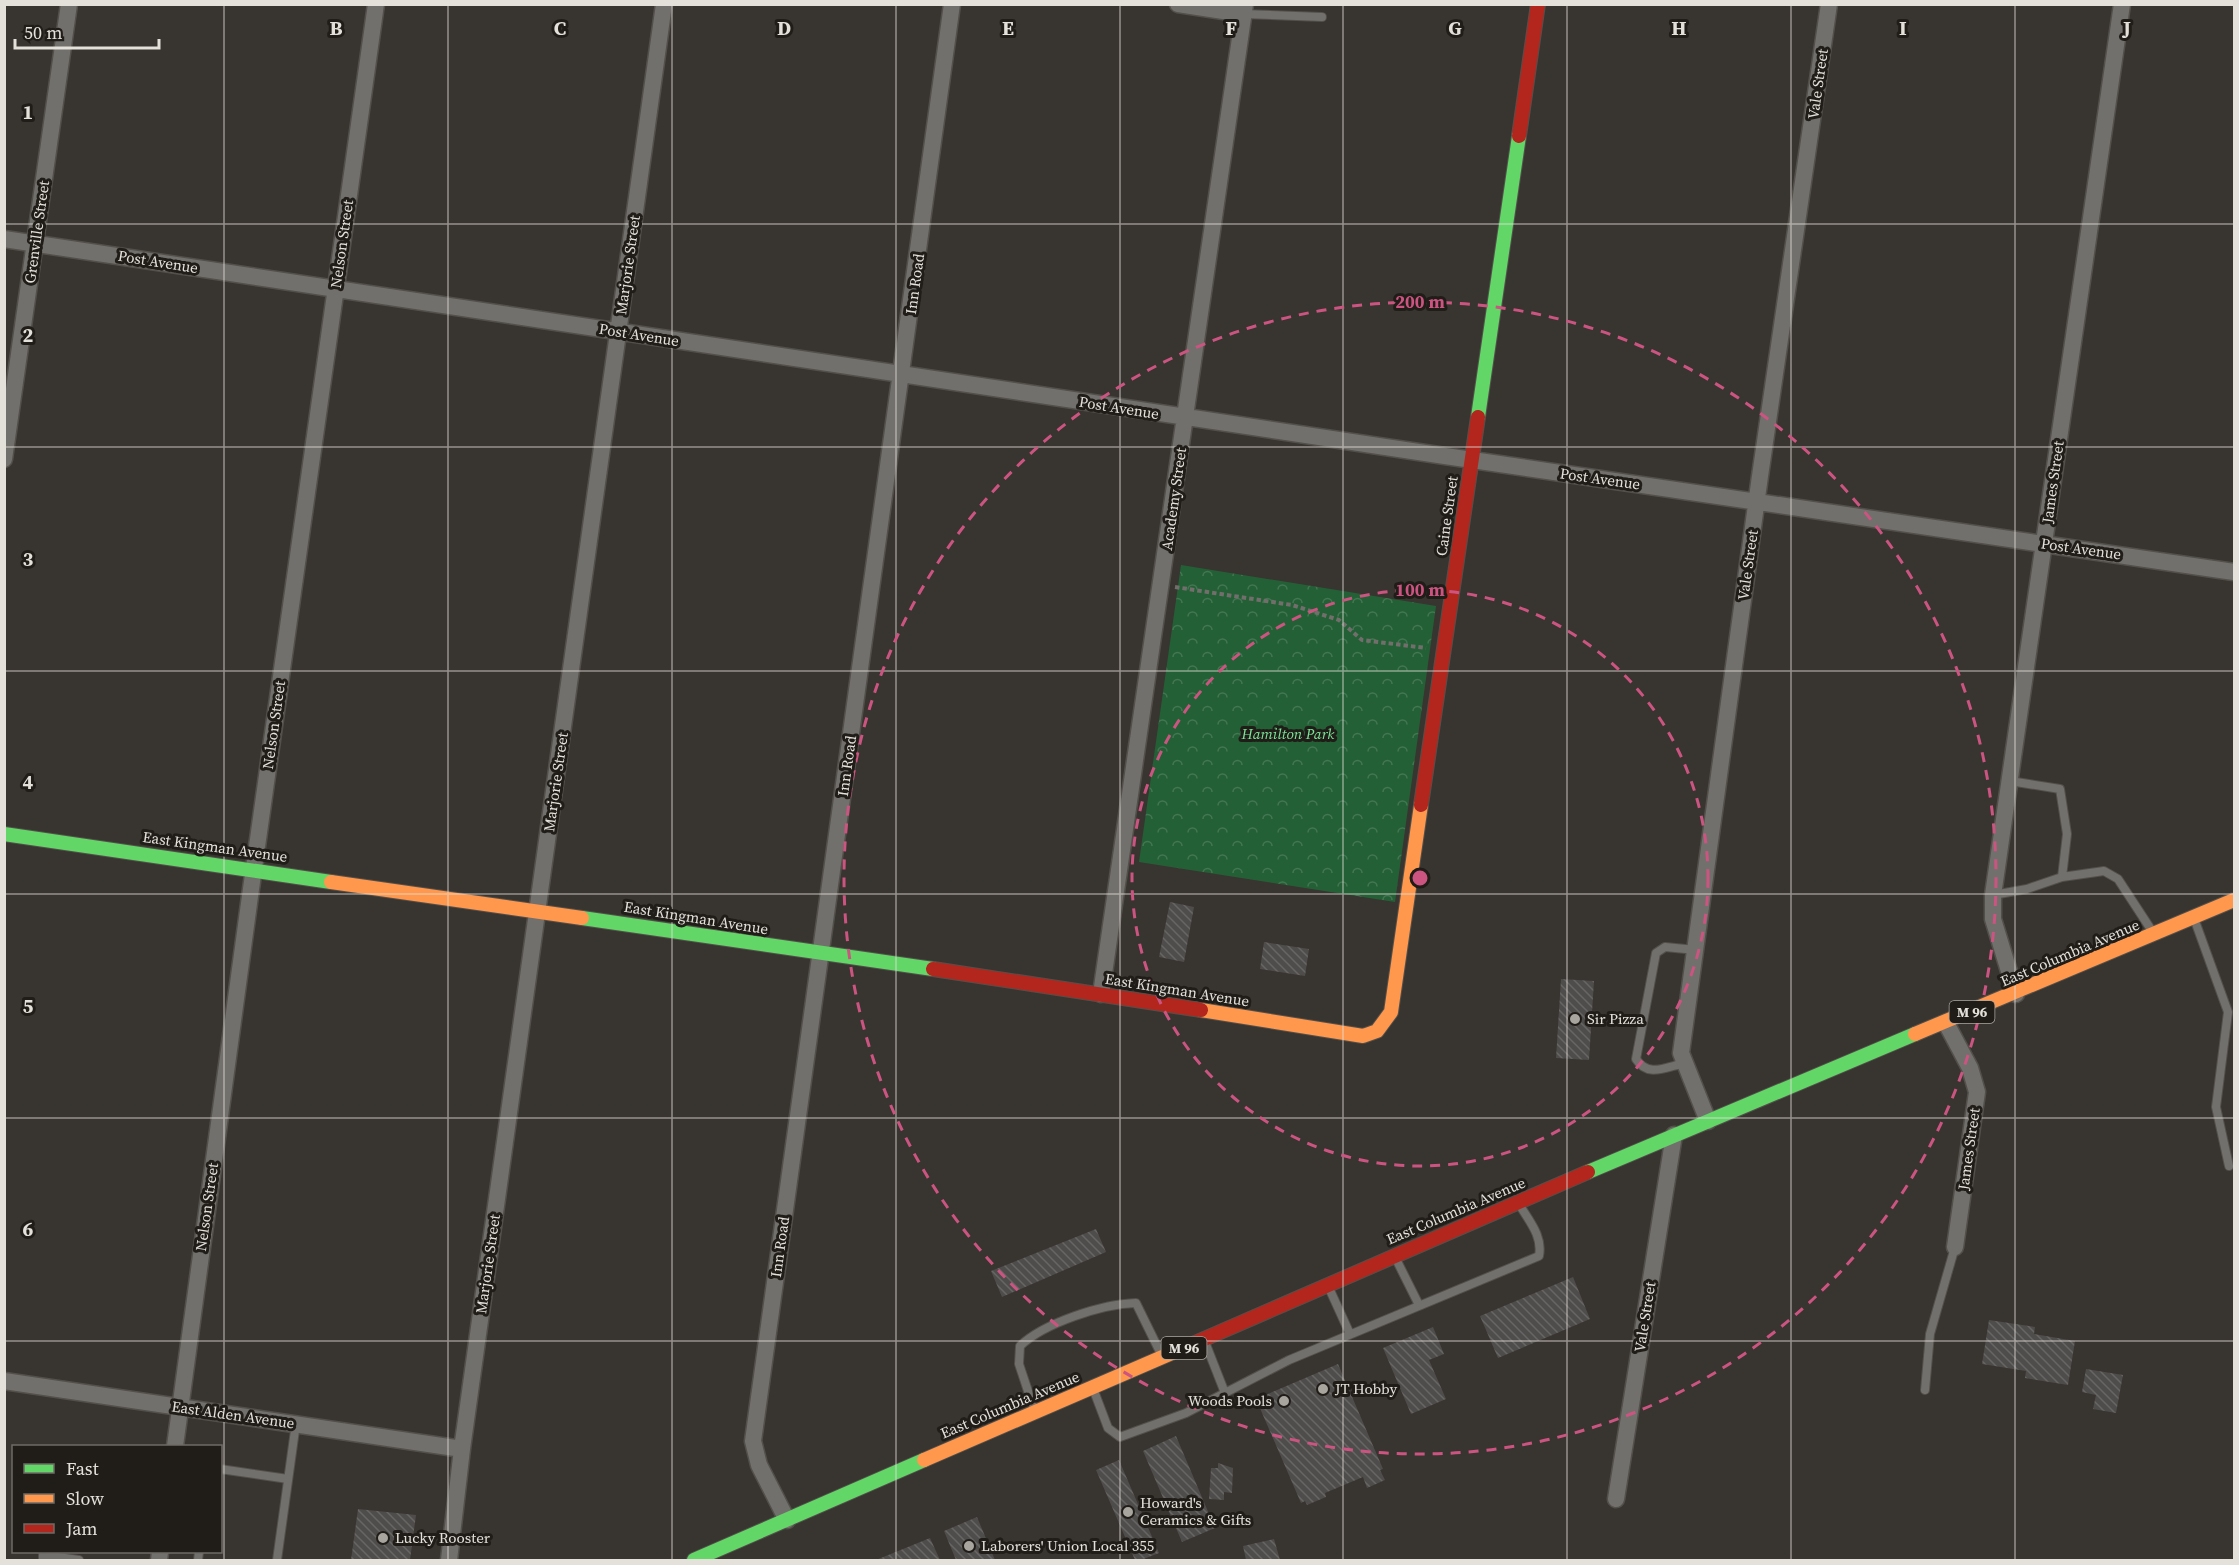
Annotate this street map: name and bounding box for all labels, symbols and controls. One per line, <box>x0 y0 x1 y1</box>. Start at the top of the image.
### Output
scale bar <box>15 12 159 50</box>
text: B <box>329 14 343 42</box>
text: C <box>554 14 566 42</box>
text: D <box>777 14 791 42</box>
text: E <box>1002 14 1014 42</box>
text: F <box>1225 14 1237 42</box>
text: G <box>1448 14 1462 42</box>
text: H <box>1671 14 1687 42</box>
text: I <box>1899 14 1907 42</box>
text: J <box>2121 14 2131 42</box>
text: 50 m <box>24 20 62 45</box>
street label: Vale Street <box>1802 47 1833 121</box>
text: 1 <box>23 98 33 126</box>
street label: Grenville Street <box>19 179 54 285</box>
street label: Nelson Street <box>325 198 358 289</box>
street label: Marjorie Street <box>610 214 645 316</box>
street label: Post Avenue <box>116 245 200 278</box>
street label: Inn Road <box>900 252 929 316</box>
text: 200 m <box>1395 289 1445 314</box>
street label: Post Avenue <box>597 318 681 351</box>
text: 2 <box>23 321 34 349</box>
street label: Post Avenue <box>1077 391 1161 424</box>
street label: James Street <box>2036 439 2069 525</box>
street label: Academy Street <box>1156 446 1191 552</box>
street label: Post Avenue <box>1559 462 1642 495</box>
street label: Caine Street <box>1430 474 1463 557</box>
street label: Vale Street <box>1732 528 1763 602</box>
street label: Post Avenue <box>2040 532 2123 565</box>
text: 3 <box>23 545 34 573</box>
text: 100 m <box>1395 577 1445 602</box>
street label: Nelson Street <box>257 679 290 770</box>
park label: Hamilton Park <box>1241 723 1335 744</box>
street label: Marjorie Street <box>538 731 573 833</box>
street label: Inn Road <box>832 734 861 798</box>
text: 4 <box>23 768 34 796</box>
street label: East Kingman Avenue <box>141 826 289 867</box>
centre of rings <box>1410 868 1430 888</box>
street label: East Kingman Avenue <box>622 896 770 939</box>
street label: East Columbia Avenue <box>1997 914 2143 991</box>
street label: East Kingman Avenue <box>1103 968 1251 1011</box>
text: 5 <box>23 992 34 1020</box>
road number: M 96 <box>1950 1001 1994 1023</box>
place label: Sir Pizza <box>1587 1008 1644 1029</box>
marker: Sir Pizza <box>1568 1012 1582 1026</box>
street label: James Street <box>1952 1106 1985 1192</box>
street label: Nelson Street <box>190 1161 223 1252</box>
street label: East Columbia Avenue <box>1383 1172 1529 1249</box>
street label: Marjorie Street <box>470 1213 505 1315</box>
text: 6 <box>23 1215 34 1243</box>
street label: Inn Road <box>765 1215 794 1279</box>
street label: Vale Street <box>1629 1280 1660 1354</box>
road number: M 96 <box>1162 1337 1206 1359</box>
street label: East Columbia Avenue <box>937 1366 1083 1443</box>
place label: JT Hobby <box>1334 1378 1397 1399</box>
marker: JT Hobby <box>1316 1382 1330 1396</box>
place label: Woods Pools <box>1188 1390 1272 1411</box>
marker: Woods Pools <box>1277 1394 1291 1408</box>
street label: East Alden Avenue <box>170 1395 296 1434</box>
legend <box>12 1445 222 1553</box>
text: Fast <box>66 1456 99 1481</box>
text: Slow <box>66 1486 104 1511</box>
place label: Howard's Ceramics & Gifts <box>1140 1492 1251 1530</box>
marker: Howard's Ceramics & Gifts <box>1121 1505 1135 1519</box>
text: Jam <box>65 1516 98 1541</box>
place label: Lucky Rooster <box>395 1527 491 1548</box>
marker: Lucky Rooster <box>376 1531 390 1545</box>
place label: Laborers' Union Local 355 <box>981 1535 1154 1556</box>
marker: Laborers' Union Local 355 <box>962 1539 976 1553</box>

